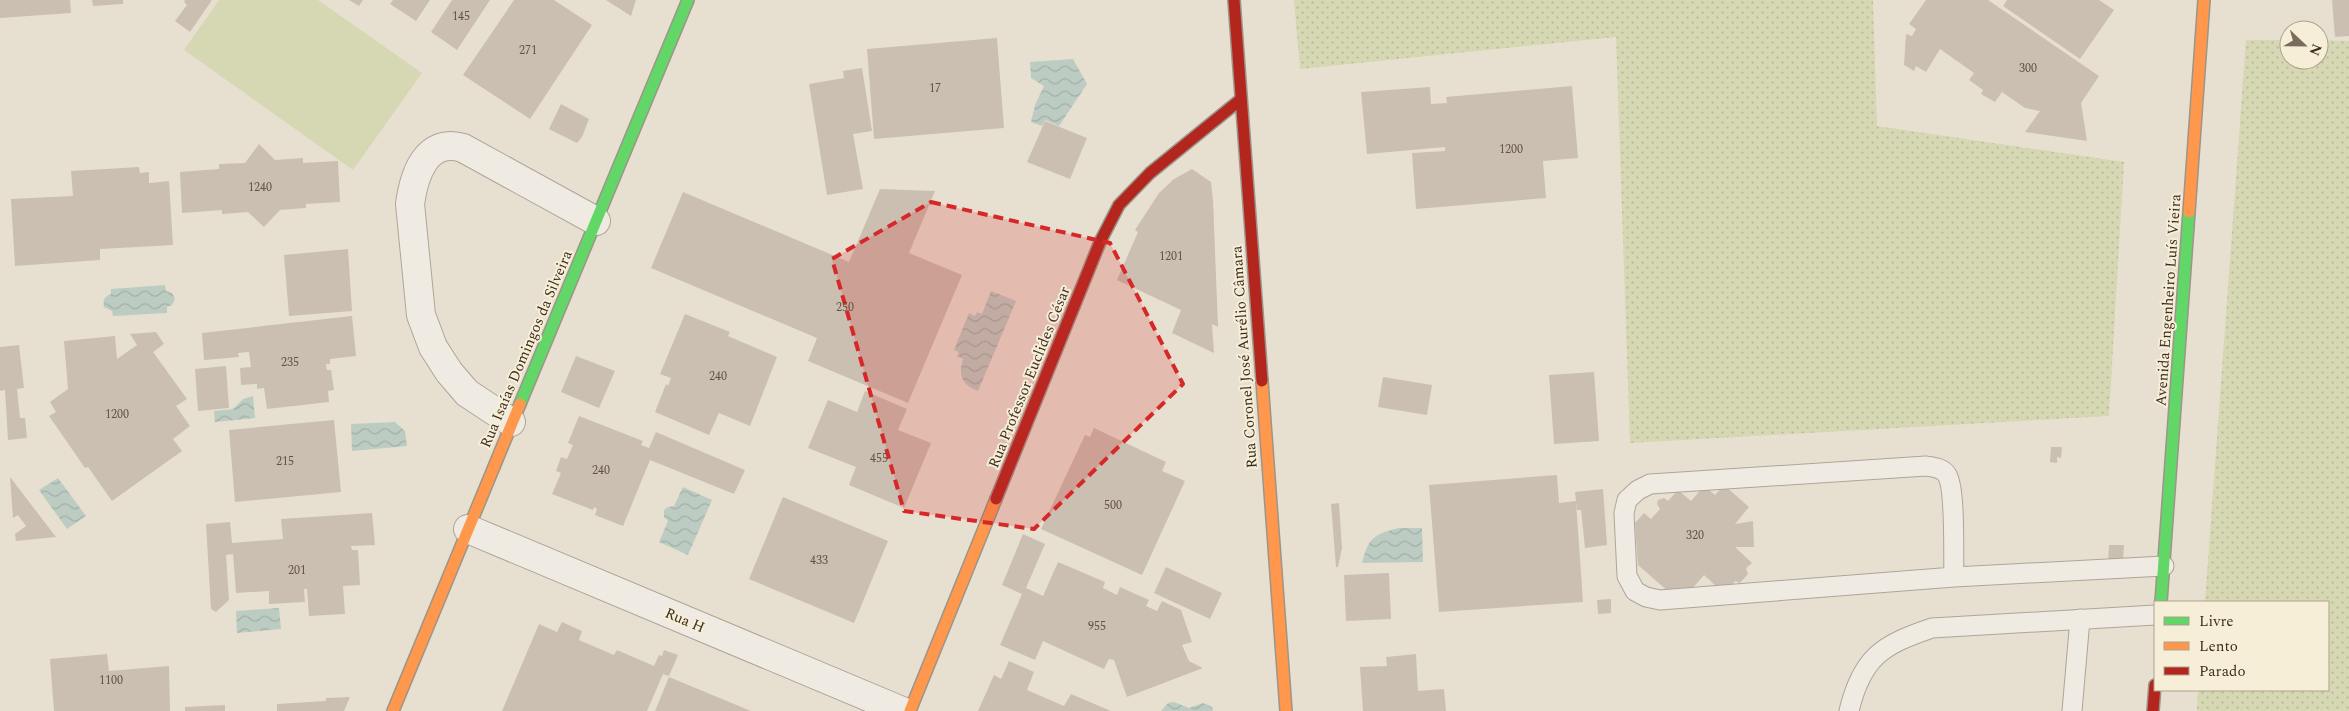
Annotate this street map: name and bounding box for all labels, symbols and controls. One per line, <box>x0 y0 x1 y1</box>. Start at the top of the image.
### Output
house number: 145 <box>452 7 470 26</box>
north arrow <box>2279 20 2329 70</box>
text: N <box>2304 40 2327 59</box>
house number: 271 <box>519 41 537 60</box>
house number: 300 <box>2019 59 2037 78</box>
house number: 17 <box>929 79 941 98</box>
house number: 1200 <box>1499 140 1523 159</box>
house number: 1240 <box>248 178 272 197</box>
street label: Avenida Engenheiro Luís Vieira <box>2150 192 2187 407</box>
street label: Rua Coronel José Aurélio Câmara <box>1225 244 1264 469</box>
street label: Rua Isaías Domingos da Silveira <box>474 246 579 452</box>
house number: 1201 <box>1159 247 1183 266</box>
street label: Rua Professor Euclides César <box>982 283 1077 472</box>
house number: 250 <box>836 298 854 317</box>
house number: 235 <box>281 353 299 372</box>
house number: 240 <box>709 367 727 386</box>
house number: 1200 <box>105 405 129 424</box>
house number: 455 <box>870 449 888 468</box>
house number: 215 <box>276 452 294 471</box>
house number: 240 <box>592 461 610 480</box>
house number: 500 <box>1104 496 1122 515</box>
house number: 320 <box>1686 526 1704 545</box>
house number: 433 <box>810 551 828 570</box>
house number: 201 <box>288 561 306 580</box>
legend <box>2154 601 2329 691</box>
street label: Rua H <box>661 602 708 639</box>
text: Livre <box>2199 610 2234 633</box>
house number: 955 <box>1088 617 1106 636</box>
text: Lento <box>2199 635 2238 658</box>
text: Parado <box>2199 660 2246 683</box>
house number: 1100 <box>99 671 123 690</box>

